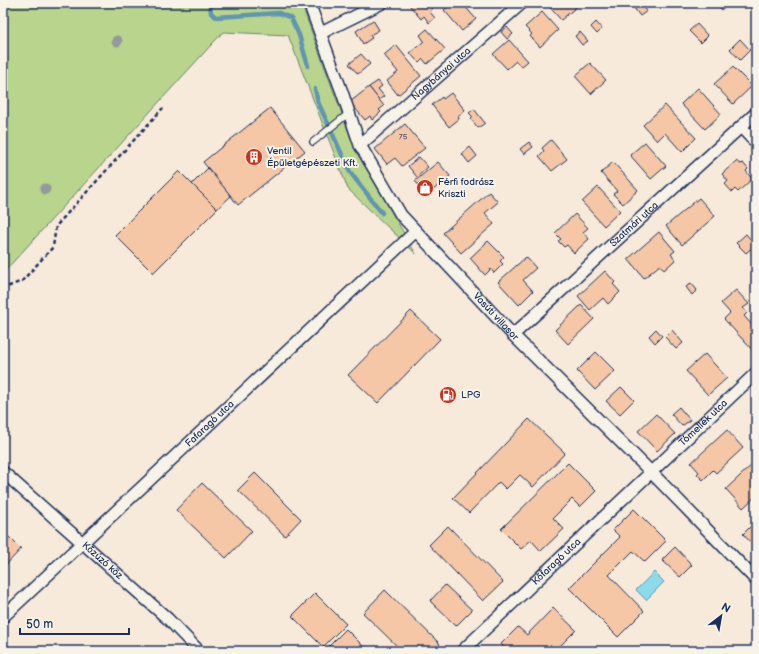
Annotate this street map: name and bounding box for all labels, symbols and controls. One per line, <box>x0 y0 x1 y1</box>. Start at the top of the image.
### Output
street label: Nagybányai utca <box>409 44 474 103</box>
house number: 75 <box>399 132 408 141</box>
place label: Ventil Épületgépészeti Kft. <box>267 145 357 169</box>
building icon: Ventil Épületgépészeti Kft. <box>244 147 264 167</box>
place label: Férfi fodrász Kriszti <box>438 176 494 200</box>
shop icon: Férfi fodrász Kriszti <box>415 178 435 198</box>
street label: Szatmári utca <box>607 199 661 250</box>
street label: Vasúti villasor <box>471 290 521 343</box>
fuel station icon: LPG <box>438 385 458 405</box>
place label: LPG <box>461 389 481 401</box>
street label: Tómellék utca <box>676 397 730 449</box>
street label: Fafaragó utca <box>183 398 237 449</box>
street label: Kőfaragó utca <box>529 535 584 588</box>
street label: Kőzúzó köz <box>80 539 125 582</box>
north arrow <box>701 596 741 636</box>
text: N <box>719 600 733 616</box>
scale bar <box>20 610 129 636</box>
text: 50 m <box>26 617 53 632</box>

